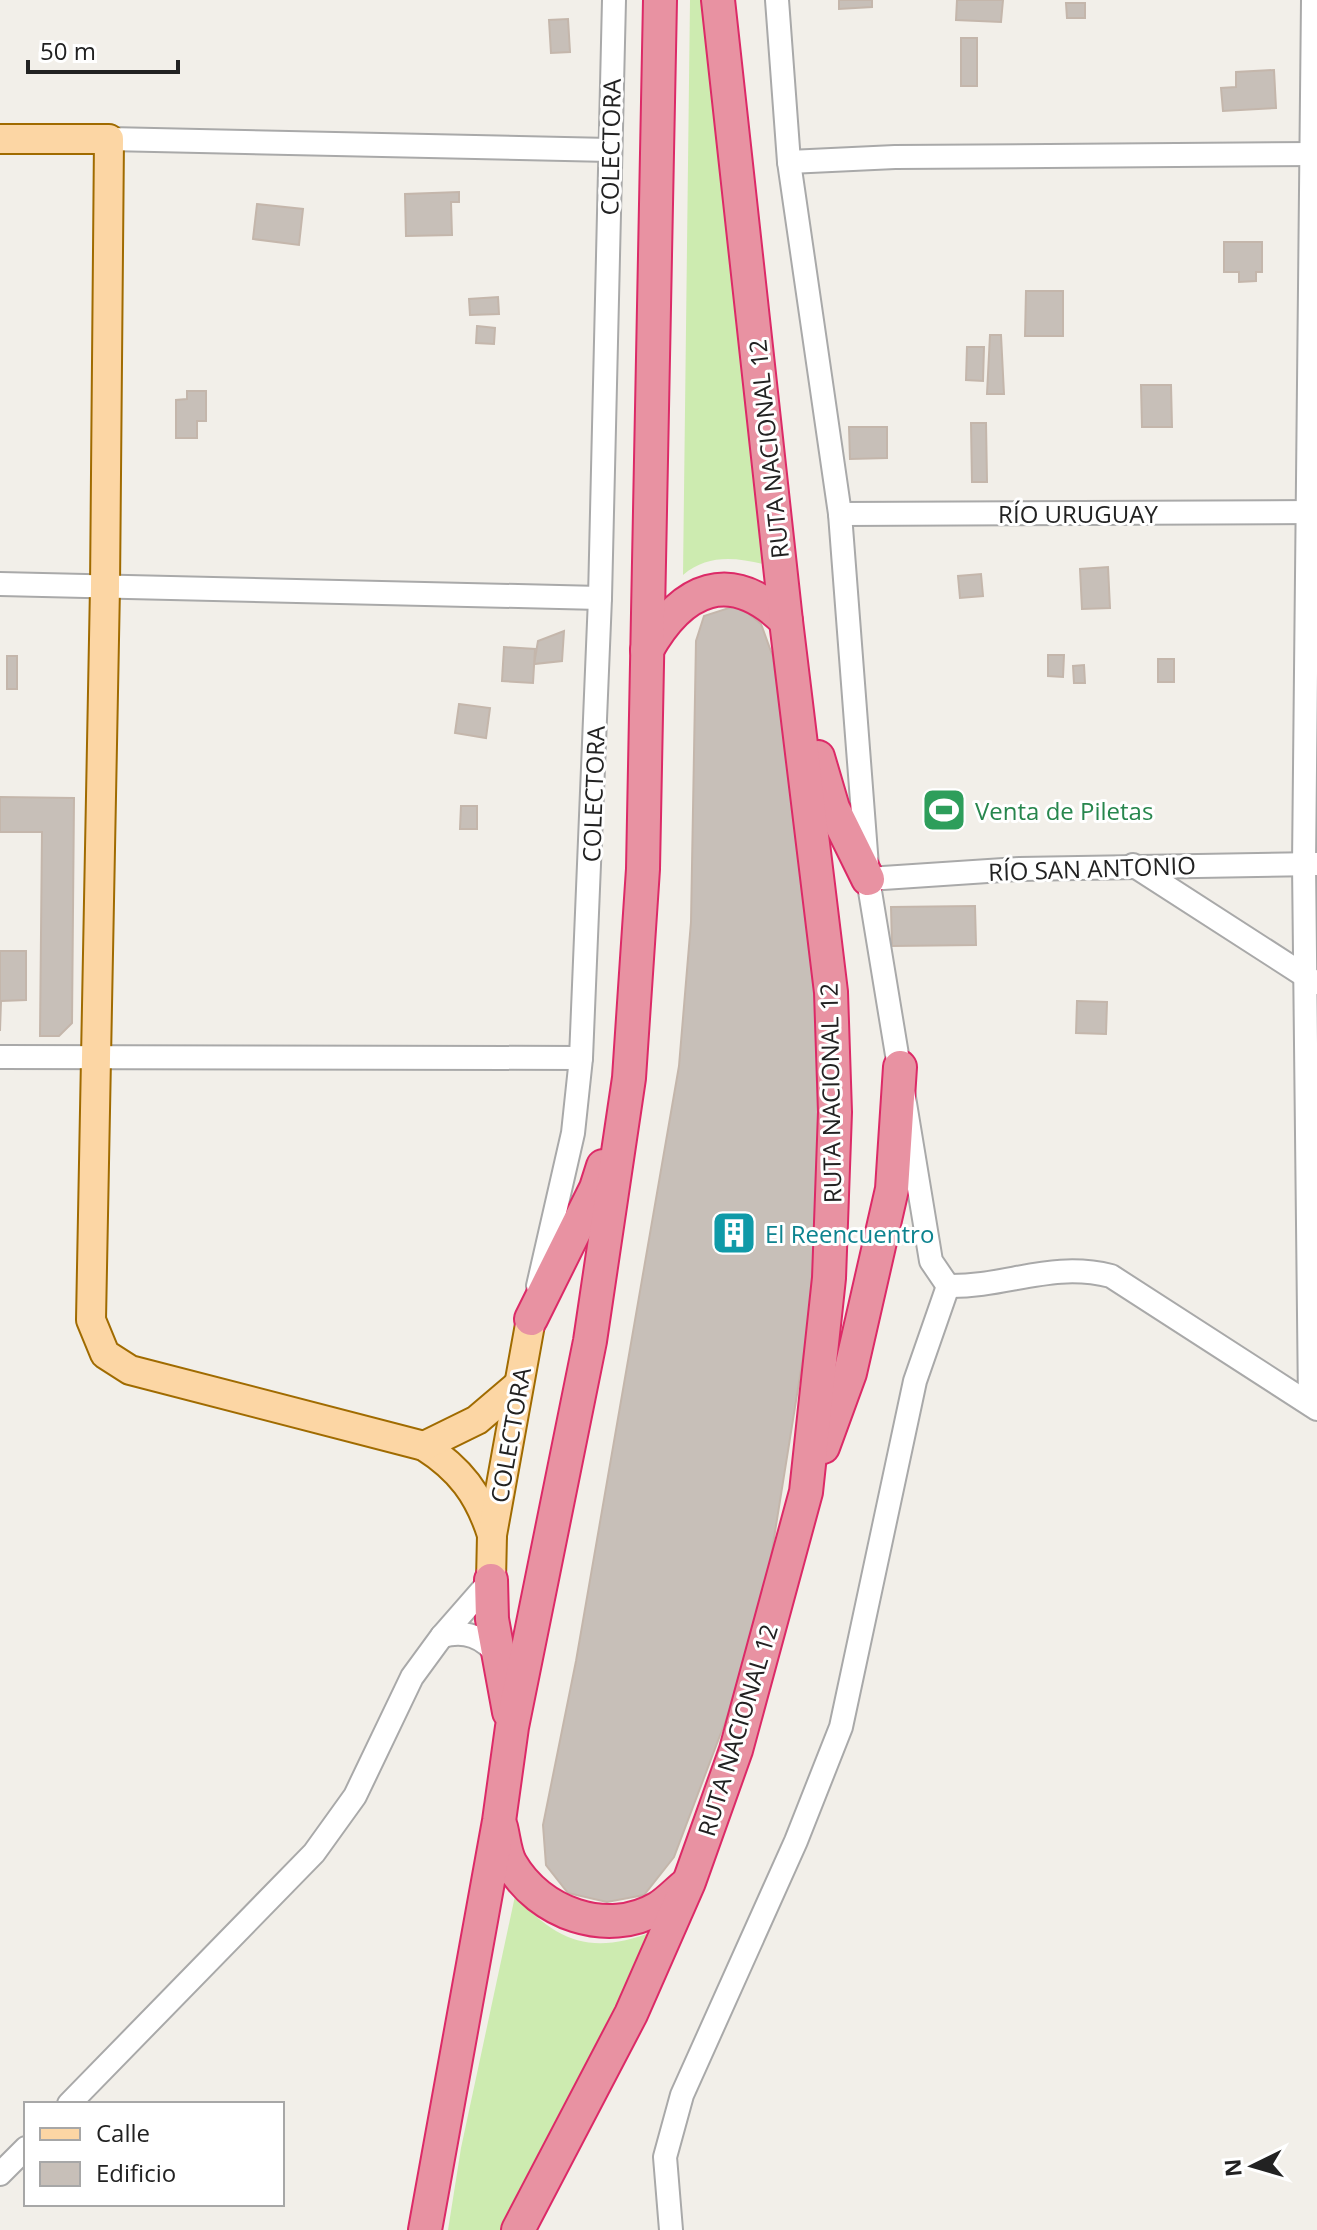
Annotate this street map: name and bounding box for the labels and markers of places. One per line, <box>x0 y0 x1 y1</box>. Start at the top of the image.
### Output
sports icon: Venta de Piletas <box>920 786 968 834</box>
place label: Venta de Piletas <box>975 794 1153 827</box>
building icon: El Reencuentro <box>710 1209 758 1257</box>
place label: El Reencuentro <box>765 1217 934 1250</box>

